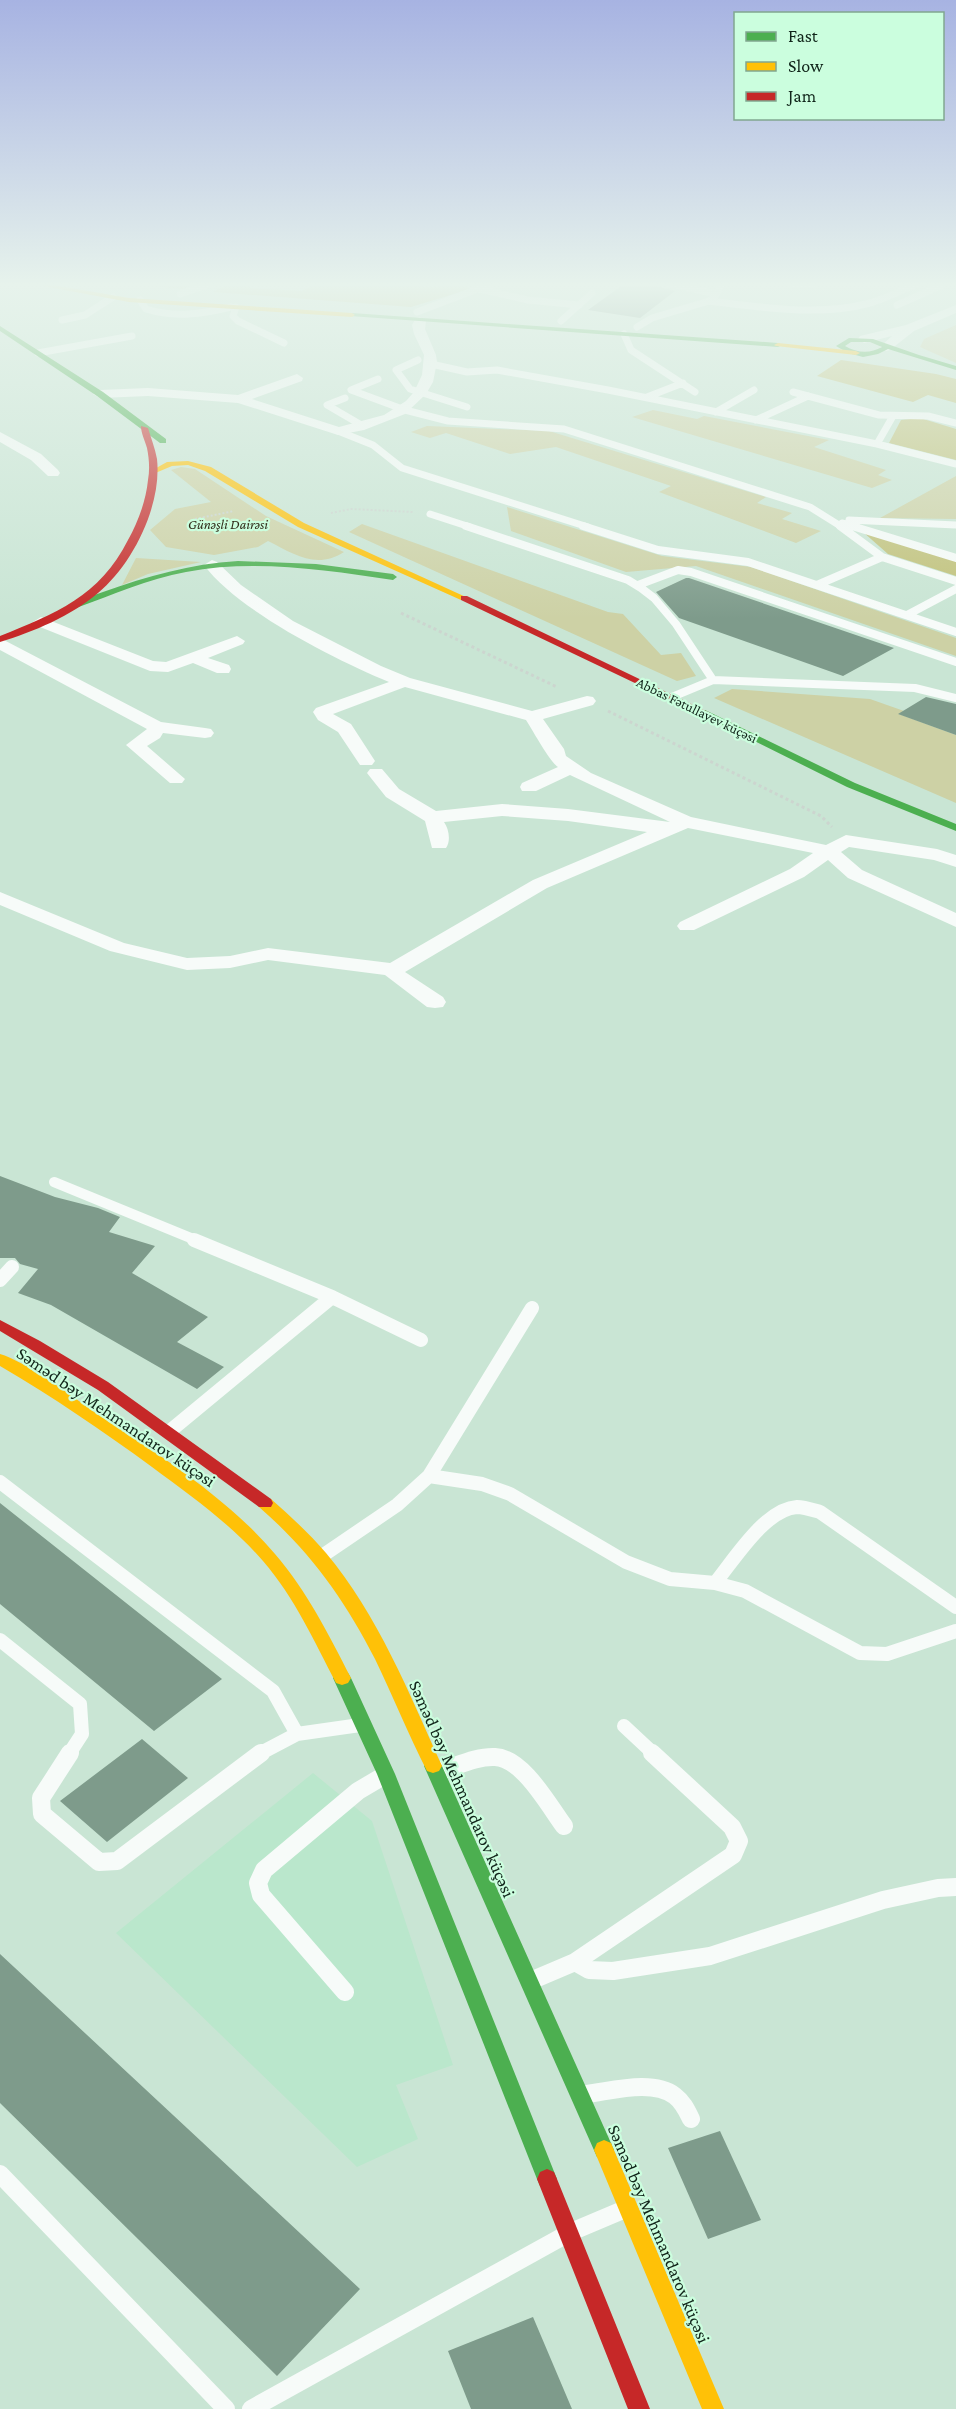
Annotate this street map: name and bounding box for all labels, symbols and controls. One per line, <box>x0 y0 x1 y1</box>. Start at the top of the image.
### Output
legend <box>734 12 944 120</box>
text: Fast <box>788 26 819 46</box>
text: Slow <box>788 56 824 76</box>
text: Jam <box>786 86 817 106</box>
park label: Günəşli Dairəsi <box>188 516 268 532</box>
street label: Abbas Fətullayev küçəsi <box>634 674 760 746</box>
street label: Səməd bəy Mehmandarov küçəsi <box>13 1343 219 1491</box>
street label: Səməd bəy Mehmandarov küçəsi <box>405 1677 519 1901</box>
street label: Səməd bəy Mehmandarov küçəsi <box>604 2122 714 2346</box>

